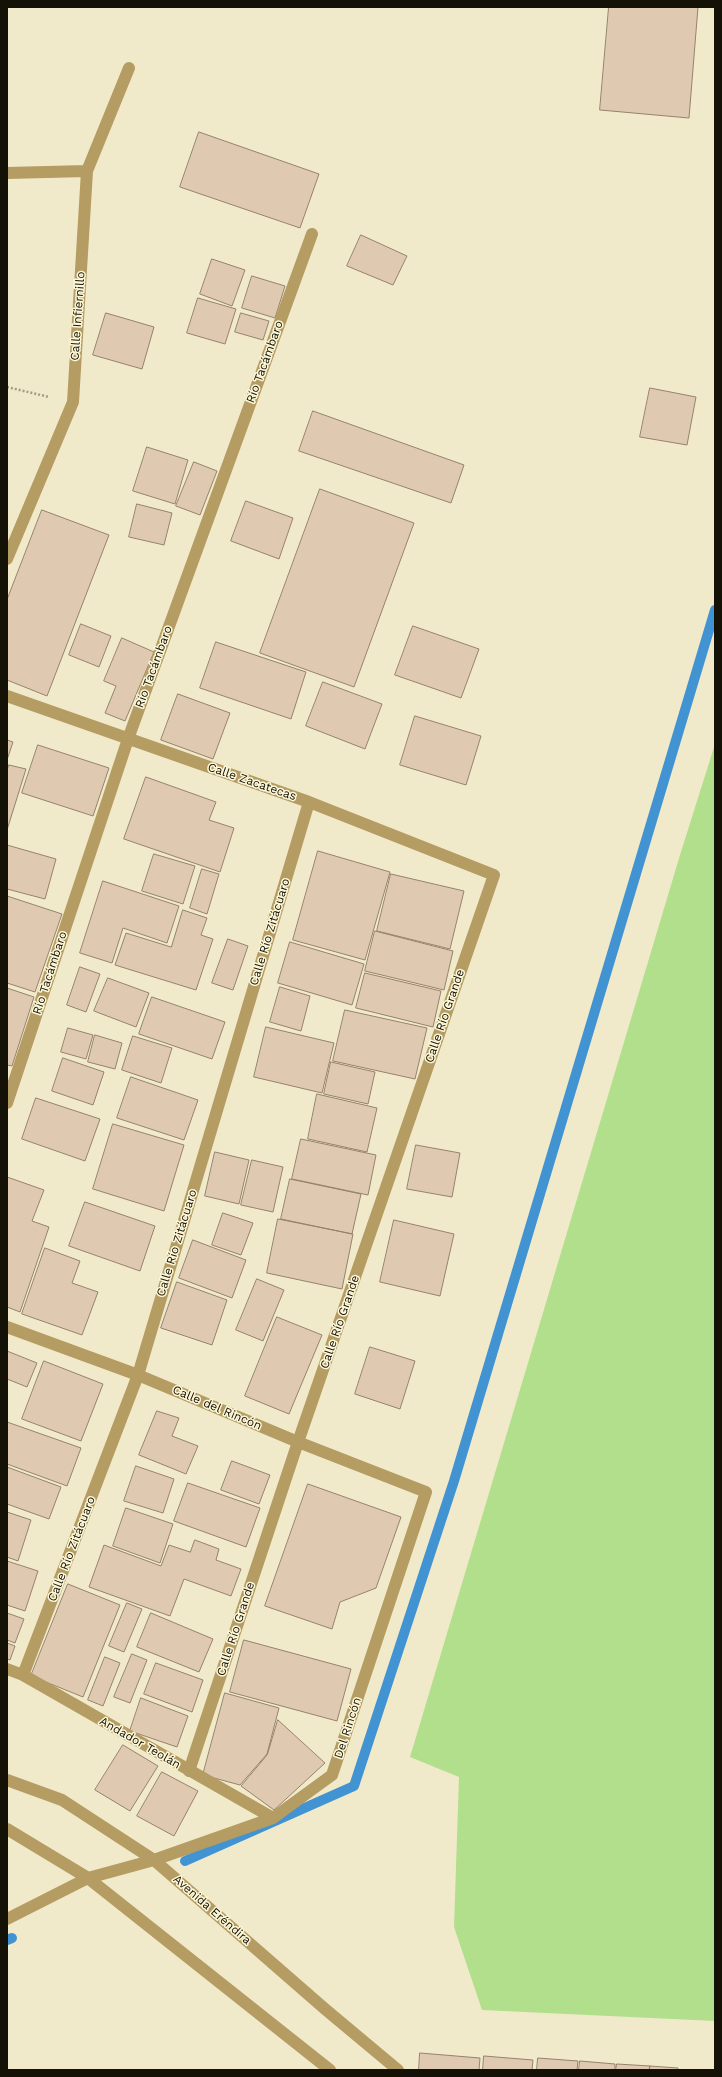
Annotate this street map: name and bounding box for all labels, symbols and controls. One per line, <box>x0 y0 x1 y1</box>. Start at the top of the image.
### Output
street label: Calle Infiernillo <box>68 271 88 361</box>
street label: Río Tacámbaro <box>243 319 287 405</box>
street label: Río Tacámbaro <box>132 624 176 710</box>
street label: Calle Zacatecas <box>206 760 298 804</box>
street label: Calle Río Zitácuaro <box>247 877 293 987</box>
street label: Río Tacámbaro <box>30 930 70 1016</box>
street label: Calle Río Grande <box>422 967 468 1065</box>
street label: Calle Río Zitácuaro <box>154 1188 200 1298</box>
street label: Calle Río Grande <box>317 1273 363 1371</box>
street label: Calle del Rincón <box>170 1383 264 1433</box>
street label: Calle Río Zitácuaro <box>45 1495 99 1603</box>
street label: Calle Río Grande <box>214 1580 258 1678</box>
street label: Del Rincón <box>331 1696 365 1760</box>
street label: Andador Teolán <box>97 1714 183 1772</box>
street label: Avenida Eréndira <box>170 1872 254 1948</box>

